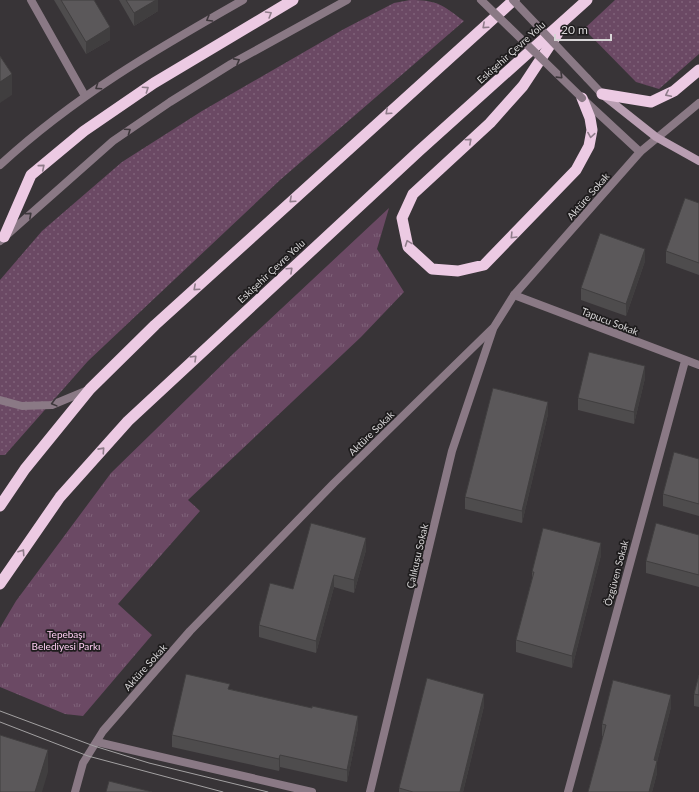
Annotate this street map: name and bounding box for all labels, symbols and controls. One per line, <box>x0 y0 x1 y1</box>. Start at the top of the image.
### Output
one-way arrow <box>265 12 272 19</box>
one-way arrow <box>206 15 213 22</box>
scale bar <box>555 16 611 42</box>
street label: Eskişehir Çevre Yolu <box>474 18 548 86</box>
one-way arrow <box>482 21 490 29</box>
text: 20 m <box>561 22 588 37</box>
one-way arrow <box>233 58 240 65</box>
one-way arrow <box>555 71 563 79</box>
one-way arrow <box>95 82 102 90</box>
one-way arrow <box>141 87 148 94</box>
one-way arrow <box>665 89 673 97</box>
one-way arrow <box>385 108 393 115</box>
one-way arrow <box>124 128 131 136</box>
one-way arrow <box>587 132 596 138</box>
one-way arrow <box>465 139 472 146</box>
one-way arrow <box>37 164 44 171</box>
street label: Aktüre Sokak <box>564 169 612 222</box>
one-way arrow <box>289 195 297 203</box>
one-way arrow <box>24 212 32 220</box>
one-way arrow <box>510 231 517 239</box>
street label: Eskişehir Çevre Yolu <box>235 237 307 305</box>
one-way arrow <box>405 239 413 246</box>
one-way arrow <box>285 268 292 275</box>
one-way arrow <box>193 283 201 290</box>
street label: Tapucu Sokak <box>580 305 641 338</box>
one-way arrow <box>189 355 197 363</box>
one-way arrow <box>51 398 58 407</box>
street label: Aktüre Sokak <box>346 408 397 458</box>
one-way arrow <box>97 447 105 455</box>
street label: Çalıkuşu Sokak <box>404 522 430 589</box>
street label: Özgüven Sokak <box>601 538 631 607</box>
one-way arrow <box>17 549 25 556</box>
park label: Tepebaşı Belediyesi Parkı <box>32 628 100 652</box>
street label: Aktüre Sokak <box>121 641 170 693</box>

